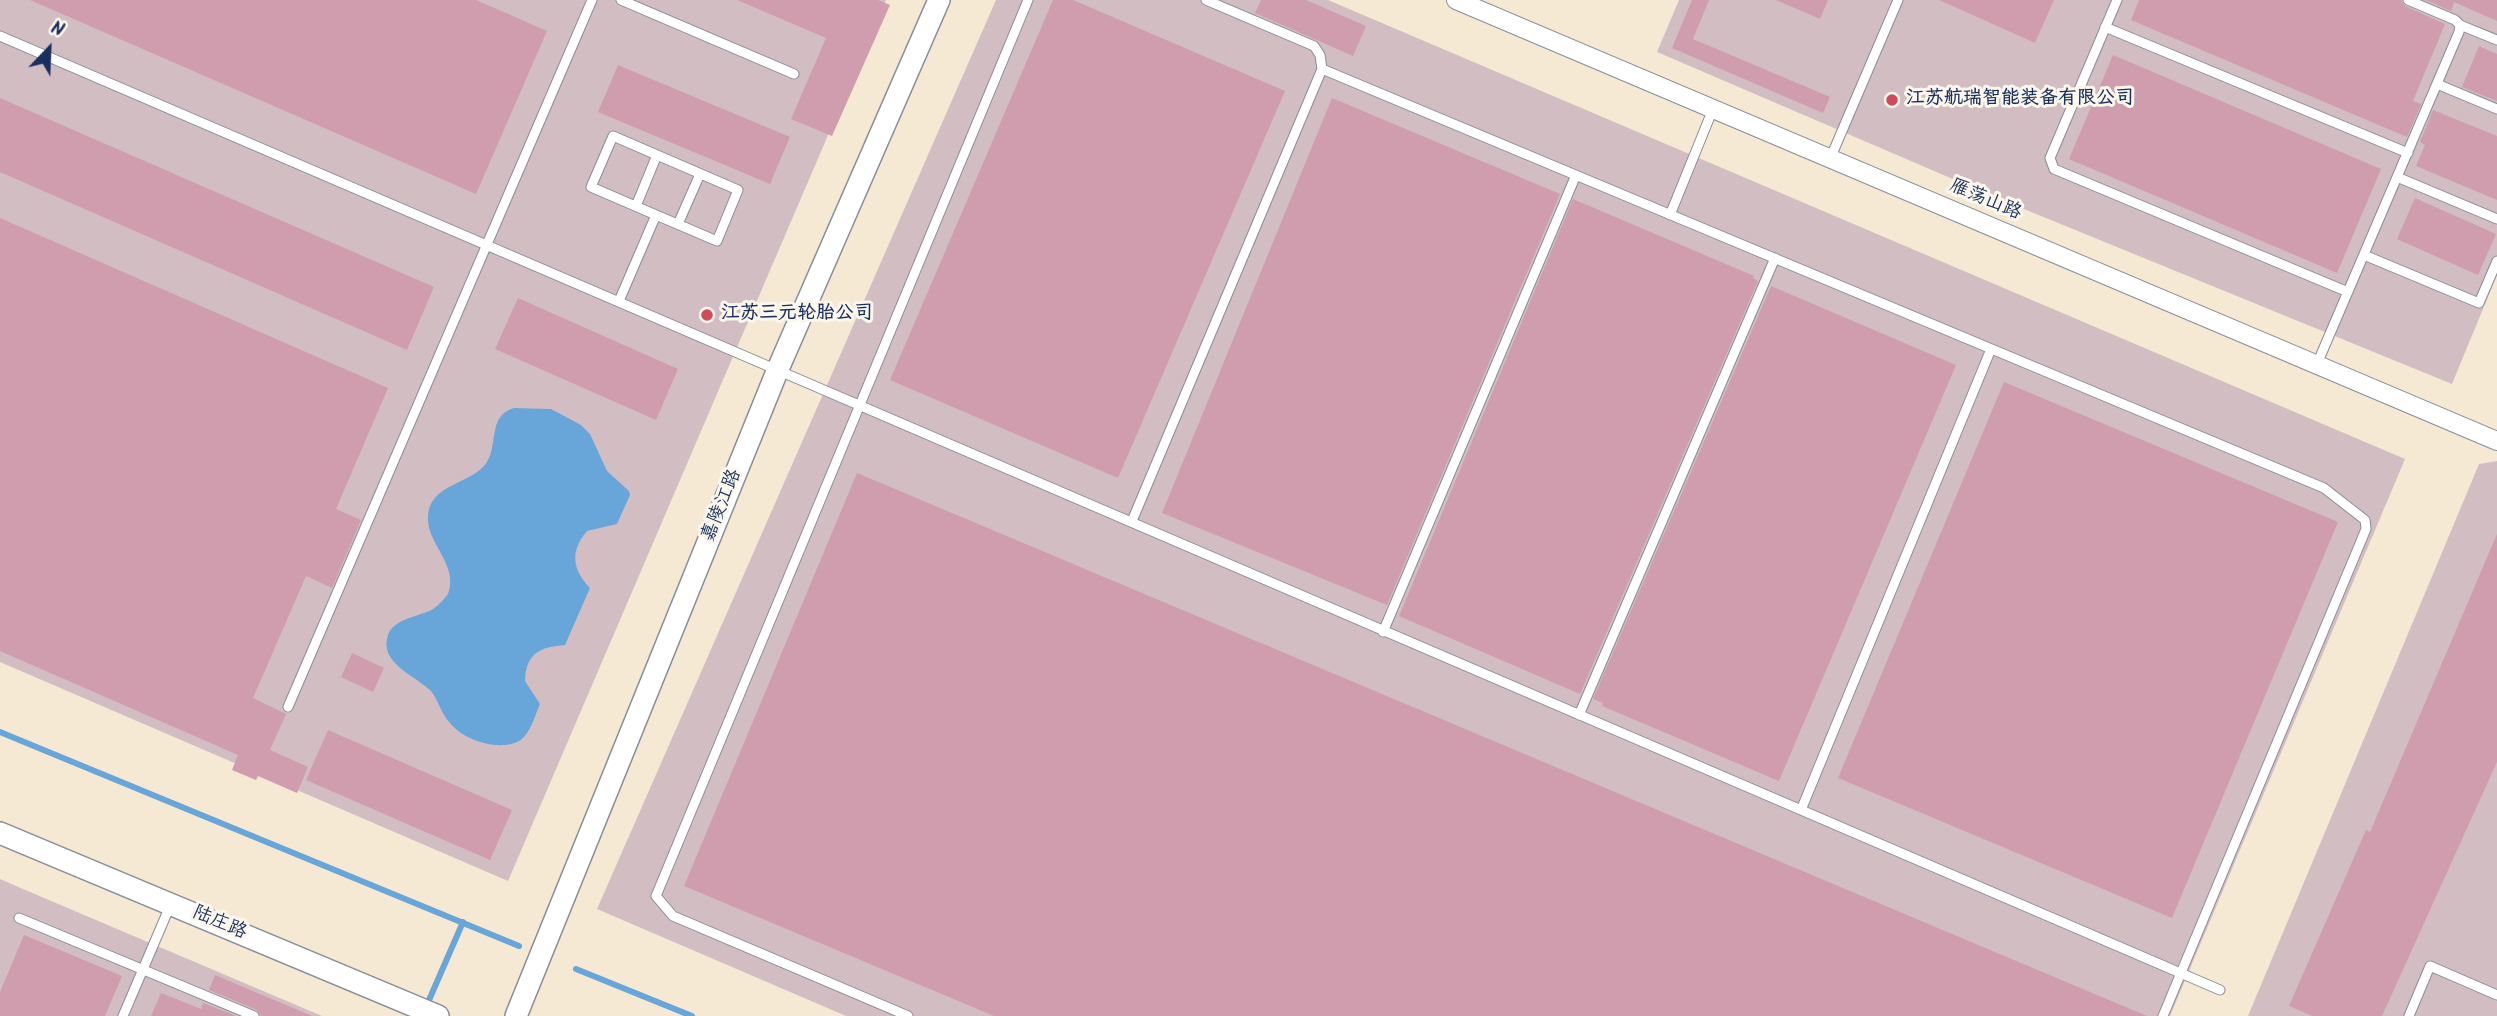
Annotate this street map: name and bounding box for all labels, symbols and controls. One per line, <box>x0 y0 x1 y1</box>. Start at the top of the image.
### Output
north arrow <box>14 14 84 84</box>
text: N <box>46 14 69 46</box>
place label: 江苏航瑞智能装备有限公司 <box>1906 89 2134 111</box>
marker: 江苏航瑞智能装备有限公司 <box>1884 92 1900 108</box>
street label: 雁荡山路 <box>1946 176 2024 226</box>
place label: 江苏三元轮胎公司 <box>721 304 873 326</box>
marker: 江苏三元轮胎公司 <box>699 307 715 323</box>
street label: 嘉陵江路 <box>698 466 748 546</box>
street label: 陆庄路 <box>188 902 250 946</box>

